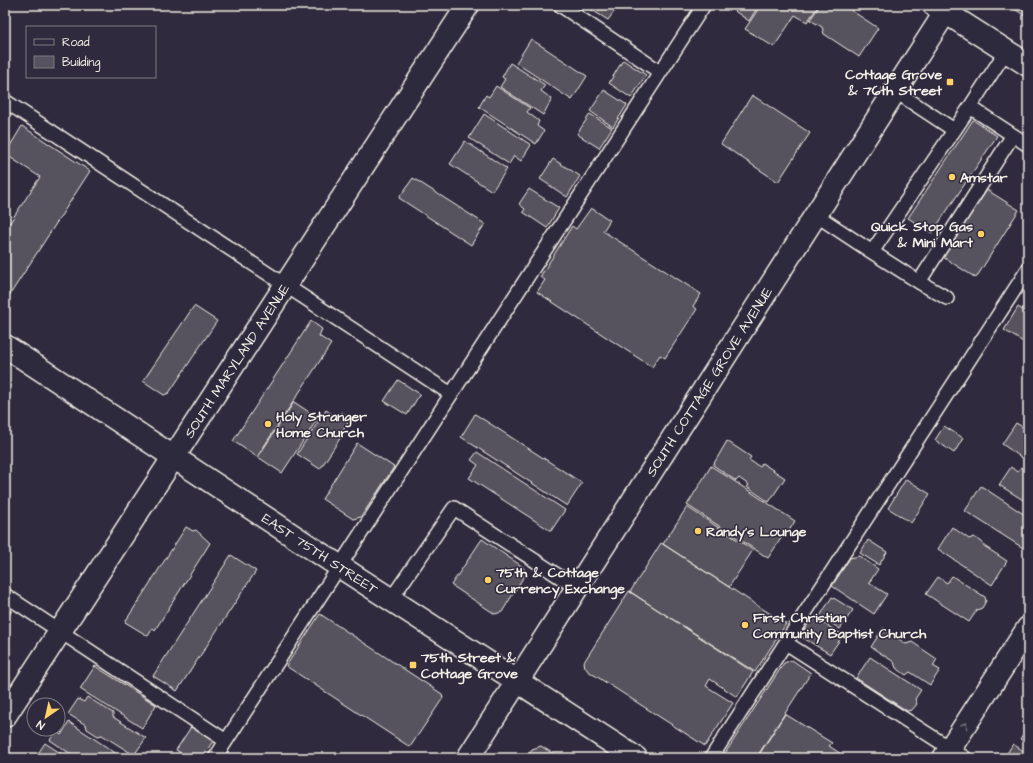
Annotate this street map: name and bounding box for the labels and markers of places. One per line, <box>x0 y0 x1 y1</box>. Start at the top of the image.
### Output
place label: Cottage Grove & 76th Street <box>845 65 942 101</box>
marker: Cottage Grove & 76th Street <box>945 77 955 87</box>
place label: Amstar <box>960 168 1008 188</box>
marker: Amstar <box>947 172 957 182</box>
place label: Quick Stop Gas & Mini Mart <box>871 217 973 253</box>
marker: Quick Stop Gas & Mini Mart <box>976 229 986 239</box>
place label: Holy Stranger Home Church <box>276 407 367 443</box>
marker: Holy Stranger Home Church <box>263 419 273 429</box>
place label: Randy's Lounge <box>706 522 807 543</box>
marker: Randy's Lounge <box>693 526 703 536</box>
place label: 75th & Cottage Currency Exchange <box>495 563 625 600</box>
marker: 75th & Cottage Currency Exchange <box>483 575 493 585</box>
place label: First Christian Community Baptist Church <box>753 608 927 644</box>
marker: First Christian Community Baptist Church <box>740 620 750 630</box>
place label: 75th Street & Cottage Grove <box>420 648 518 685</box>
marker: 75th Street & Cottage Grove <box>408 660 418 670</box>

